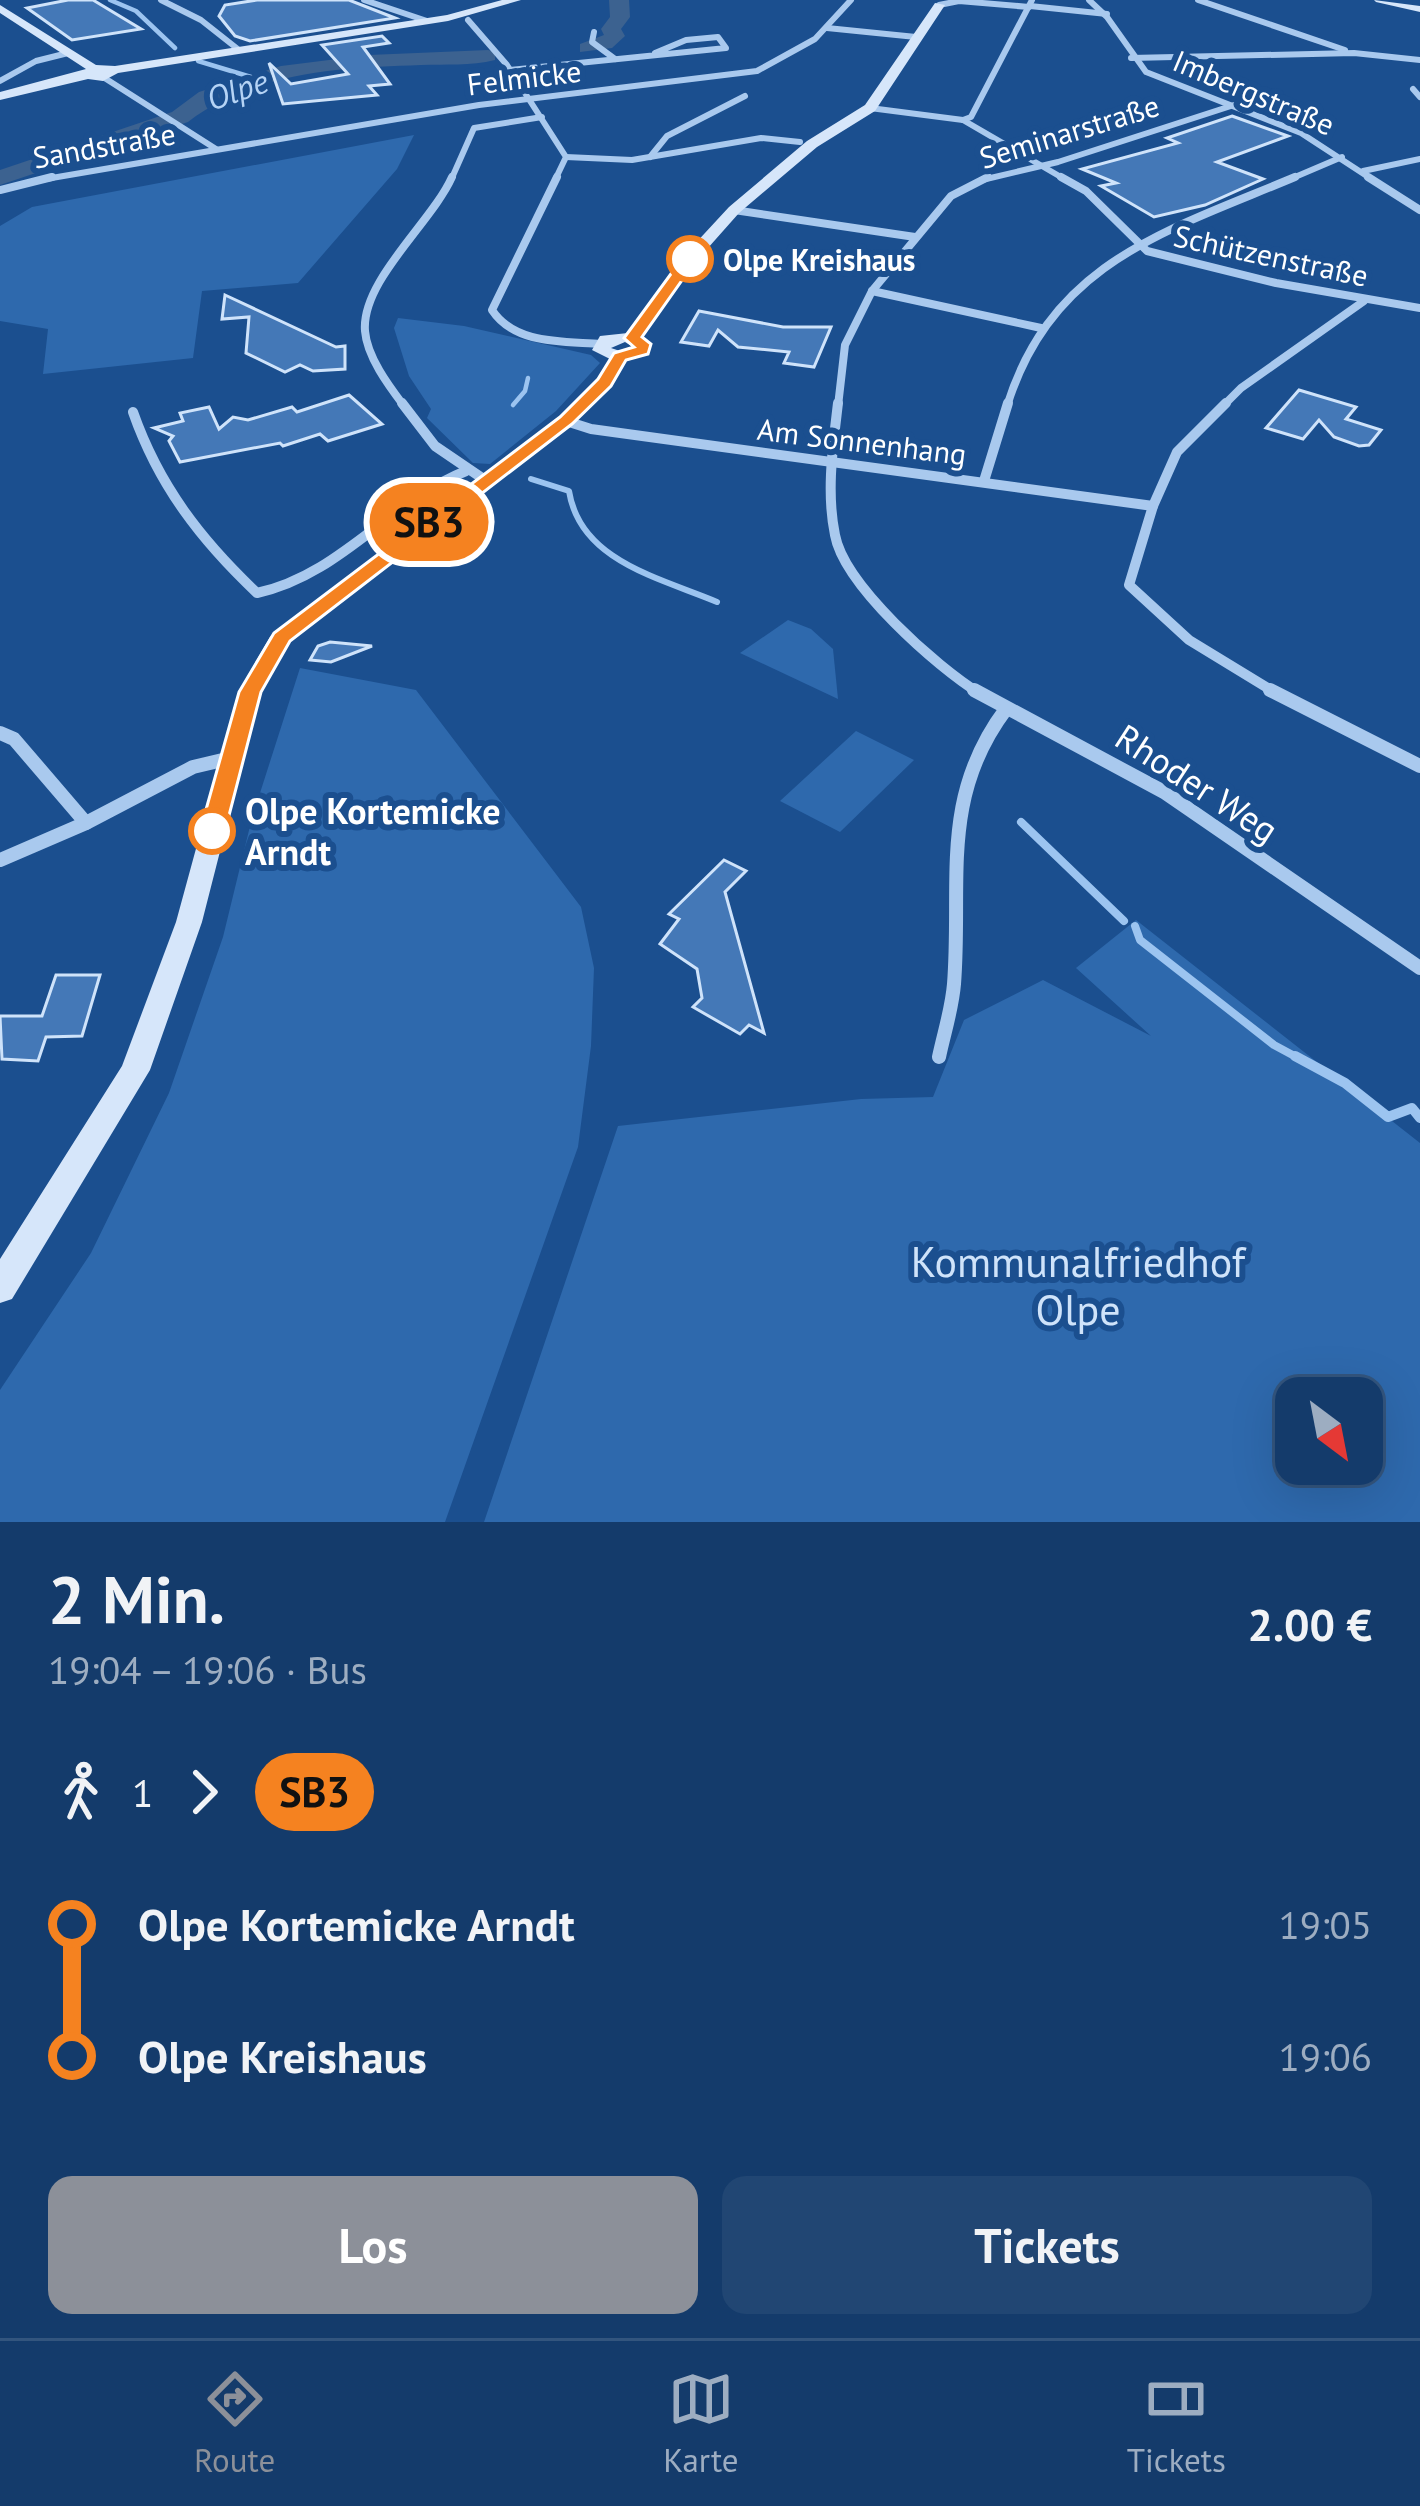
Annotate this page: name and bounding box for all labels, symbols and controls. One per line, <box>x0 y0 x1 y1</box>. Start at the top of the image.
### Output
street label: Imbergstraße <box>1167 40 1341 144</box>
street label: Felmicke <box>465 51 583 103</box>
water label: Olpe <box>200 58 274 119</box>
street label: Seminarstraße <box>974 85 1164 177</box>
street label: Sandstraße <box>30 113 178 177</box>
street label: Schützenstraße <box>1170 215 1372 295</box>
marker: Olpe Kreishaus <box>668 237 712 281</box>
place label: Olpe Kreishaus <box>723 240 915 279</box>
street label: Am Sonnenhang <box>755 409 969 473</box>
line badge: SB3 <box>360 483 498 561</box>
text: SB3 <box>394 494 464 549</box>
street label: Rhoder Weg <box>1107 713 1287 853</box>
place label: Olpe Kortemicke Arndt <box>245 787 501 875</box>
marker: Olpe Kortemicke Arndt <box>190 809 234 853</box>
park label: Kommunalfriedhof Olpe <box>911 1234 1247 1337</box>
north arrow <box>1275 1377 1383 1485</box>
map controls <box>1275 1377 1383 1485</box>
text: 2 Min. <box>48 1556 225 1641</box>
text: 2.00 € <box>1247 1595 1372 1653</box>
text: 19:04 – 19:06 · Bus <box>48 1644 367 1695</box>
icon: walk <box>48 1759 114 1825</box>
icon: forward <box>171 1759 237 1825</box>
text: SB3 <box>279 1764 350 1819</box>
text: 1 <box>132 1767 153 1818</box>
text: Olpe Kortemicke Arndt <box>138 1895 575 1953</box>
text: 19:05 <box>1278 1899 1372 1950</box>
text: Olpe Kreishaus <box>138 2027 427 2085</box>
text: 19:06 <box>1278 2031 1372 2082</box>
button: Los <box>48 2176 698 2314</box>
button: Tickets <box>722 2176 1372 2314</box>
tab: Route <box>194 2366 275 2481</box>
tab: Karte <box>663 2366 739 2481</box>
tab: Tickets <box>1127 2366 1226 2481</box>

